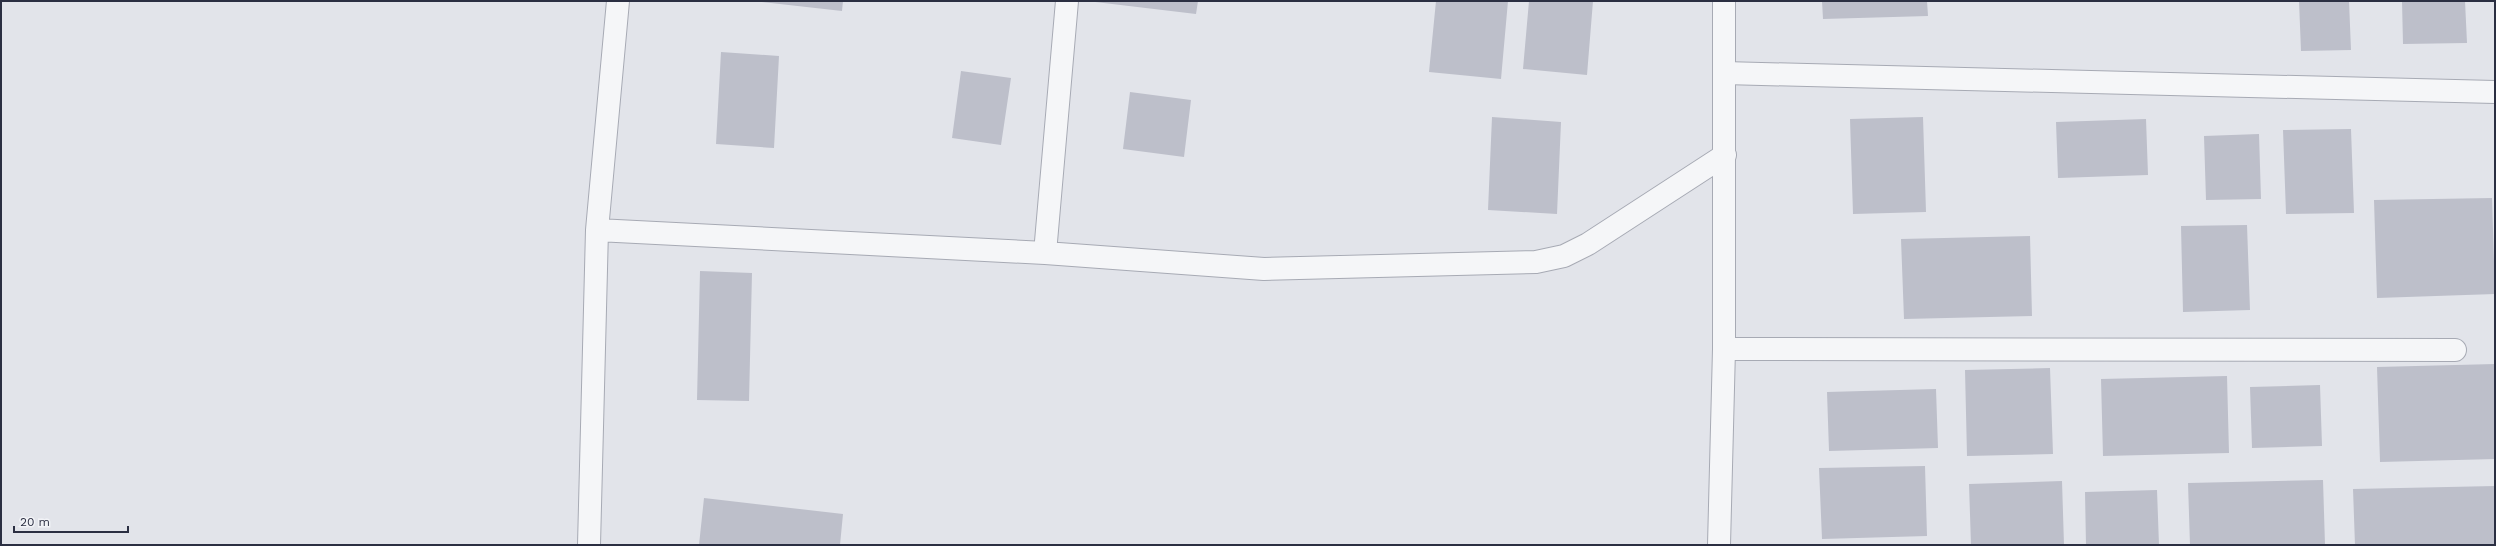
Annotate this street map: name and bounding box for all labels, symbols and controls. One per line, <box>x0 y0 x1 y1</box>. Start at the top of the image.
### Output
scale bar <box>14 508 128 534</box>
text: 20 m <box>20 515 50 529</box>

